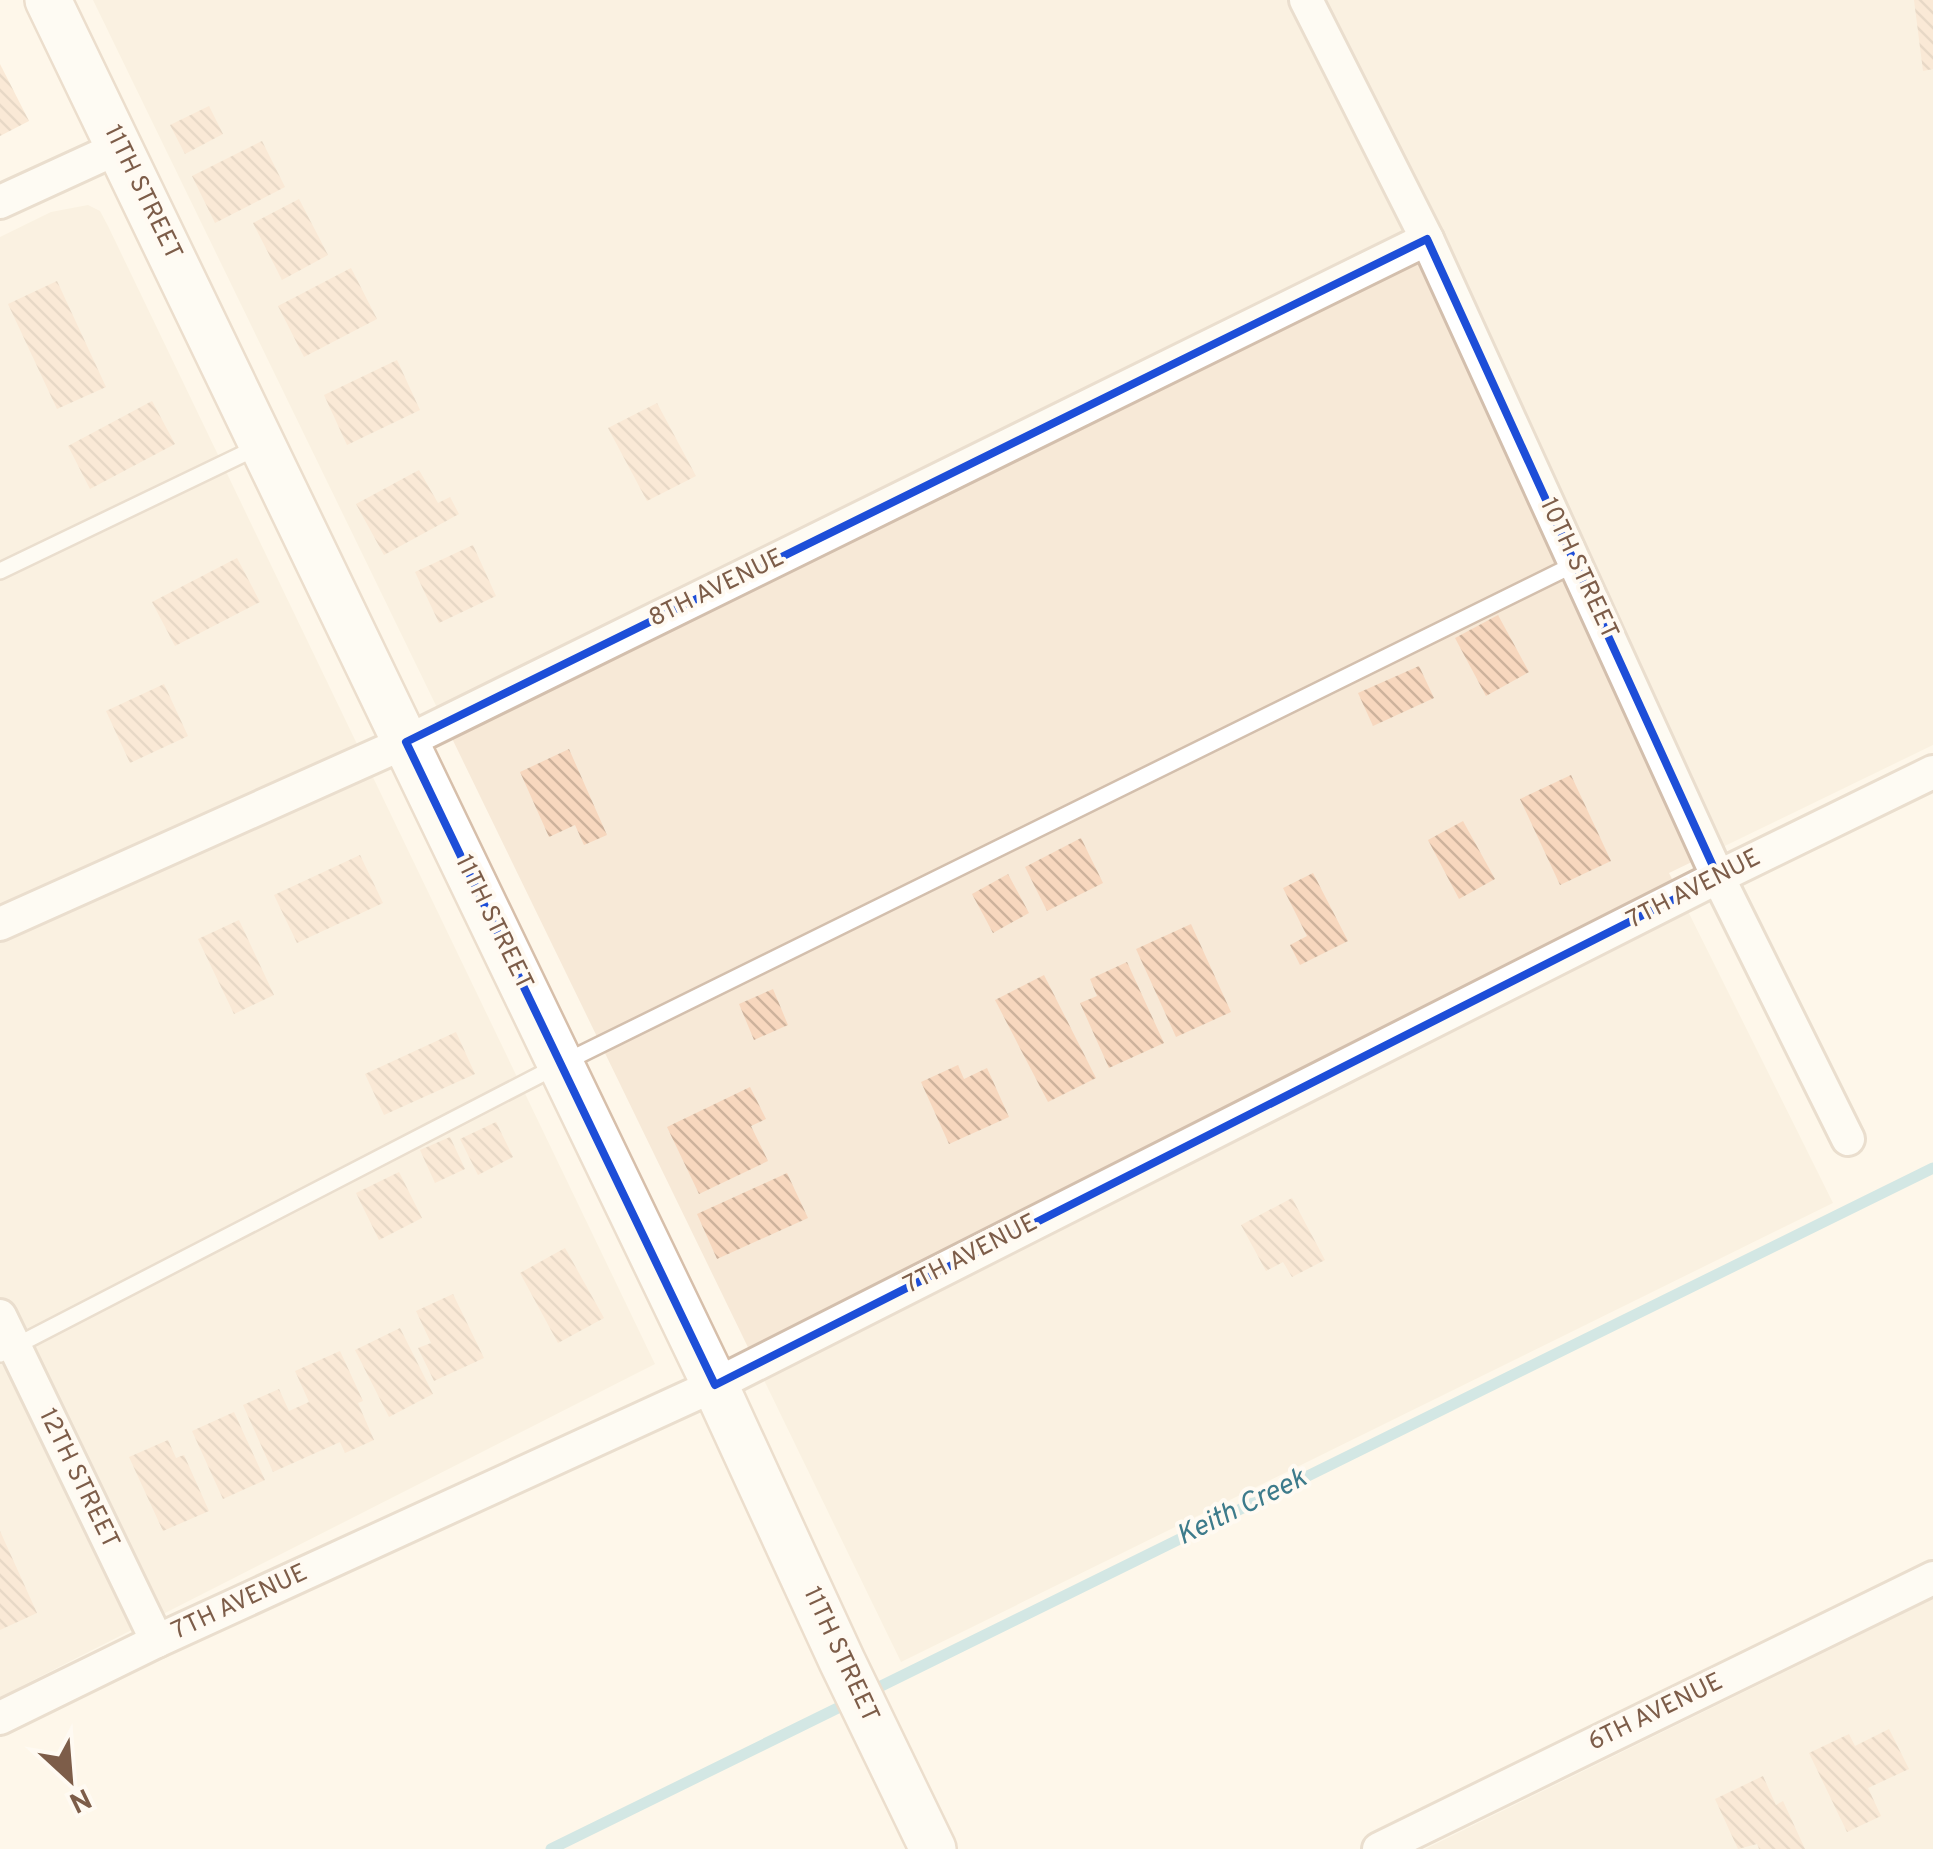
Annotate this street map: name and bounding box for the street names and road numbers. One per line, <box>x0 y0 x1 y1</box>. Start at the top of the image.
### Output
street label: 11TH STREET <box>96 120 188 266</box>
street label: 10TH STREET <box>1531 493 1625 645</box>
street label: 8TH AVENUE <box>644 542 790 636</box>
street label: 7TH AVENUE <box>1622 843 1766 937</box>
street label: 11TH STREET <box>447 850 539 996</box>
street label: 7TH AVENUE <box>899 1208 1043 1302</box>
street label: 12TH STREET <box>30 1404 126 1554</box>
street label: 7TH AVENUE <box>167 1558 313 1648</box>
street label: 11TH STREET <box>795 1582 885 1728</box>
street label: 6TH AVENUE <box>1583 1667 1729 1759</box>

